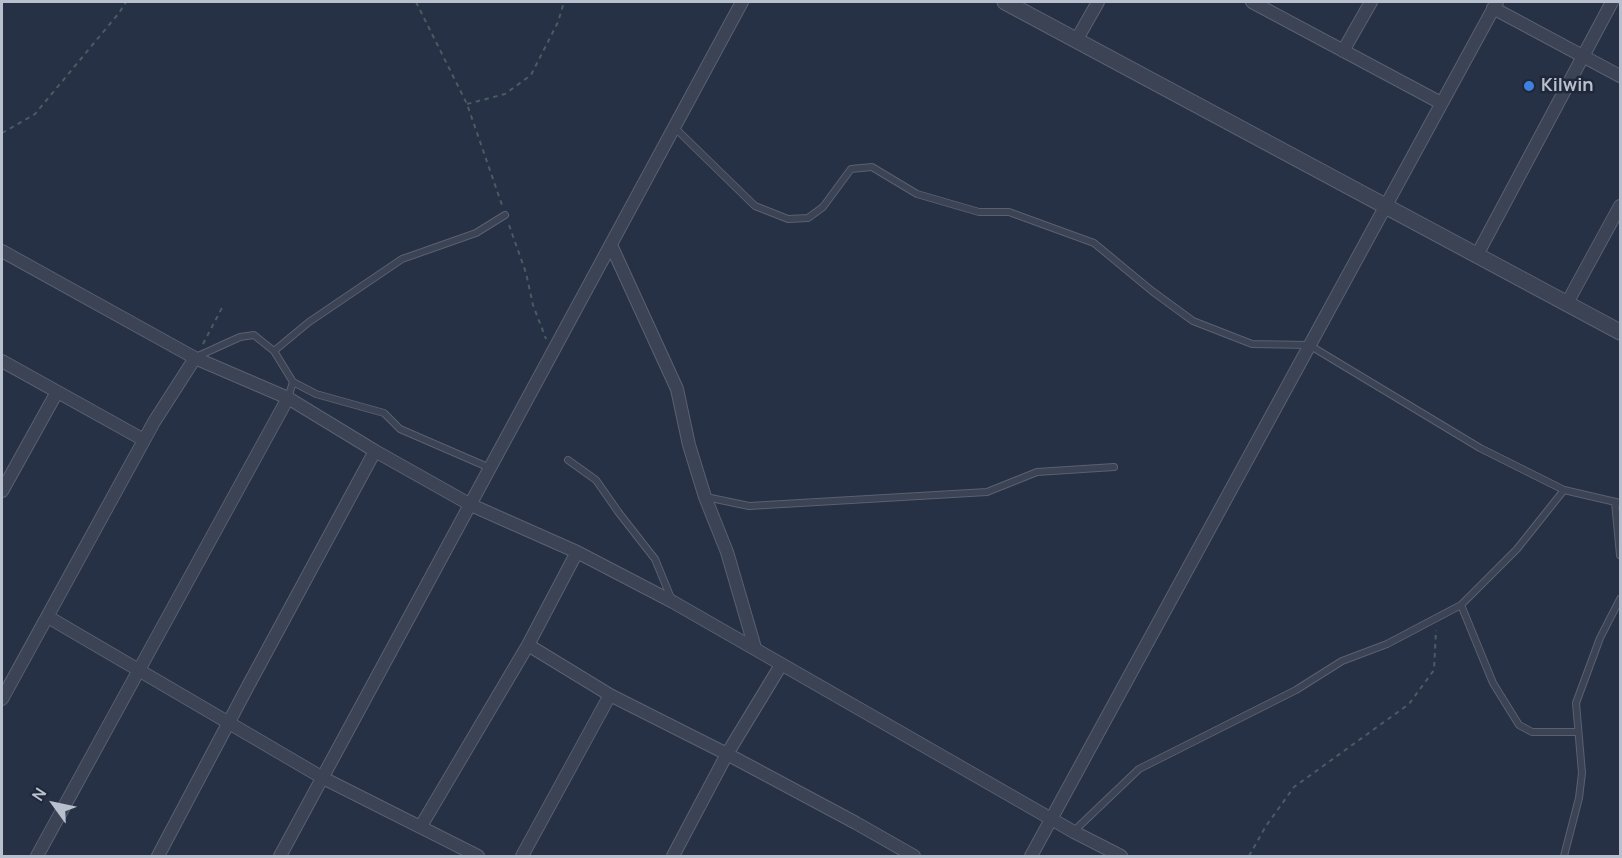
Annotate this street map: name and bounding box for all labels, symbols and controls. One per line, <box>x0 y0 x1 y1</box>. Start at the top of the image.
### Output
place label: Kilwin <box>1541 75 1593 97</box>
marker: Kilwin <box>1522 79 1536 93</box>
north arrow <box>24 774 84 834</box>
text: N <box>27 783 51 805</box>

